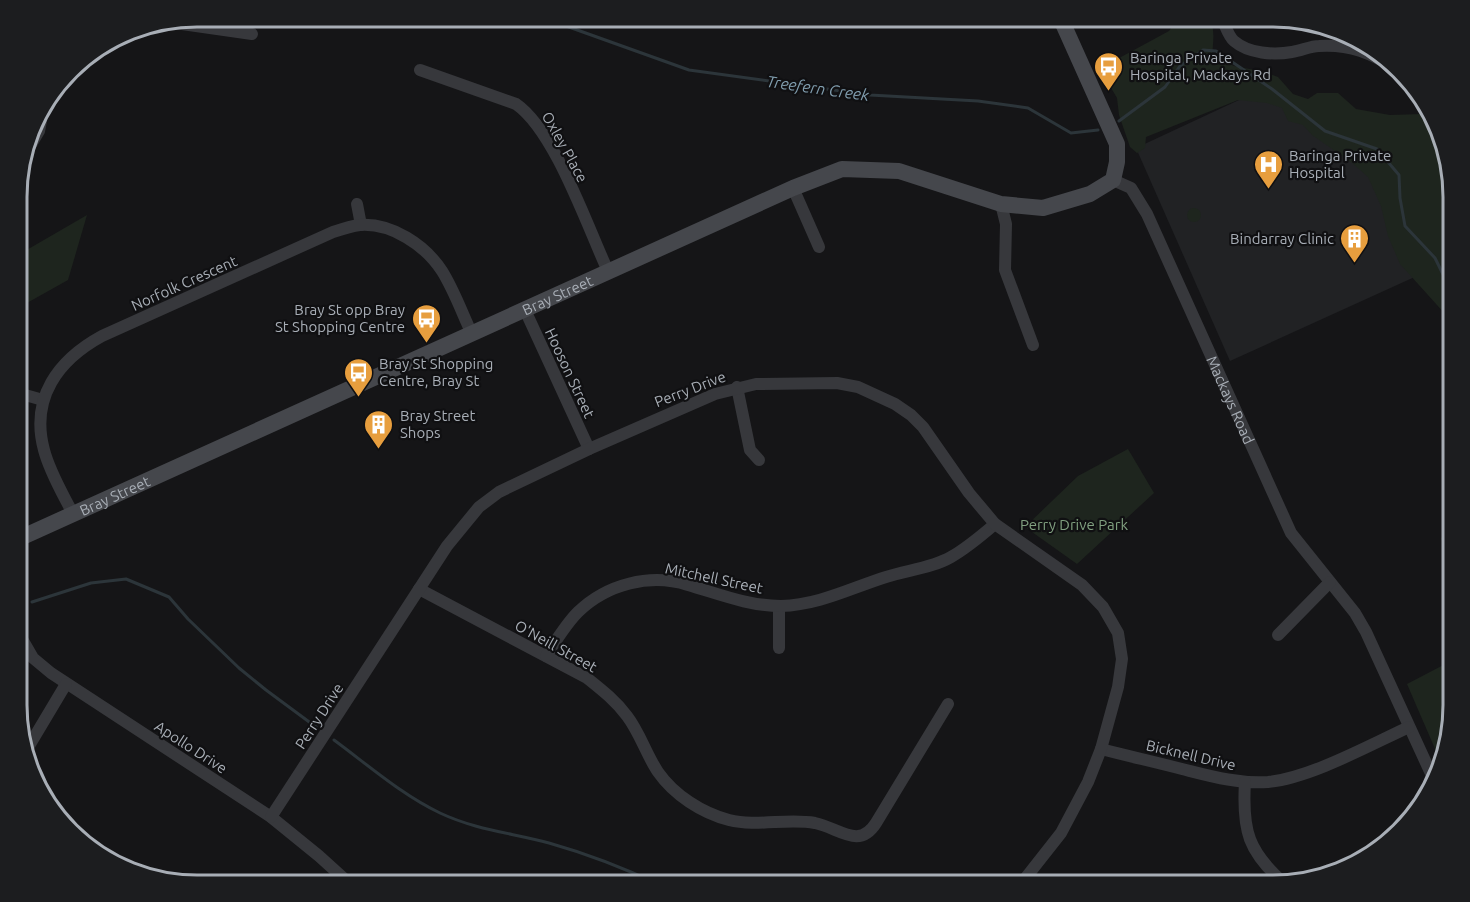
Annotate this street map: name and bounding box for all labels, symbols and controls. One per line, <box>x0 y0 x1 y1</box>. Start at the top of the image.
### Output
place label: Baringa Private Hospital, Mackays Rd <box>1130 49 1271 83</box>
bus stop icon: Baringa Private Hospital, Mackays Rd <box>1093 50 1125 92</box>
water label: Treefern Creek <box>766 72 871 104</box>
street label: Oxley Place <box>539 109 591 185</box>
place label: Baringa Private Hospital <box>1289 147 1391 181</box>
hospital icon: Baringa Private Hospital <box>1252 148 1284 190</box>
building icon: Bindarray Clinic <box>1339 222 1371 264</box>
place label: Bindarray Clinic <box>1230 230 1334 247</box>
street label: Norfolk Crescent <box>129 252 240 314</box>
street label: Bray Street <box>519 271 595 318</box>
place label: Bray St opp Bray St Shopping Centre <box>275 301 405 335</box>
bus stop icon: Bray St opp Bray St Shopping Centre <box>410 302 442 344</box>
street label: Hooson Street <box>542 325 598 421</box>
street label: Mackays Road <box>1204 353 1258 446</box>
place label: Bray St Shopping Centre, Bray St <box>379 355 493 389</box>
bus stop icon: Bray St Shopping Centre, Bray St <box>342 356 374 398</box>
street label: Perry Drive <box>652 368 728 410</box>
place label: Bray Street Shops <box>400 407 476 441</box>
building icon: Bray Street Shops <box>363 408 395 450</box>
street label: Bray Street <box>77 472 153 519</box>
park label: Perry Drive Park <box>1020 516 1128 533</box>
street label: Mitchell Street <box>664 559 765 597</box>
street label: O'Neill Street <box>512 617 600 676</box>
street label: Perry Drive <box>292 680 346 752</box>
street label: Apollo Drive <box>152 717 230 777</box>
street label: Bicknell Drive <box>1145 736 1237 774</box>

